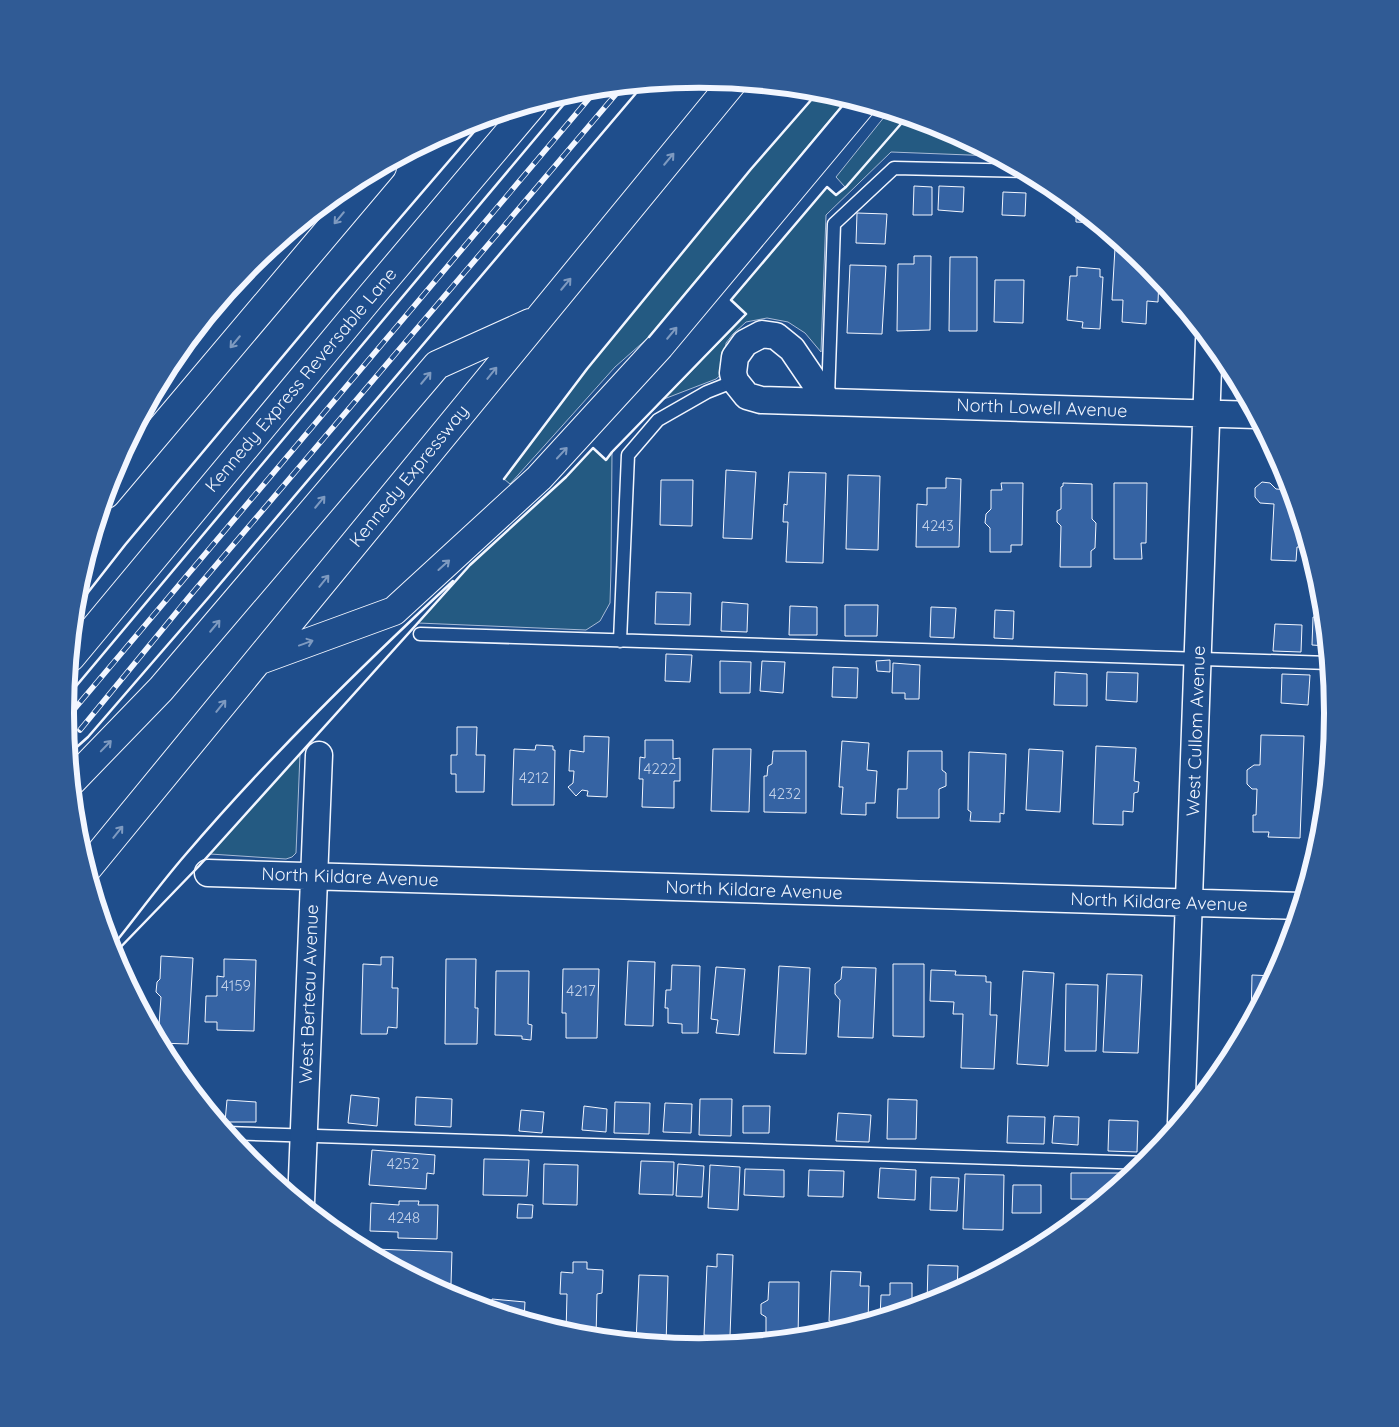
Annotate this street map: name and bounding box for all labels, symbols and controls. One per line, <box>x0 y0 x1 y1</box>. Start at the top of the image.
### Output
one-way arrow <box>664 152 675 165</box>
one-way arrow <box>334 211 345 224</box>
street label: Kennedy Express Reversable Lane <box>200 263 401 497</box>
one-way arrow <box>560 277 571 290</box>
one-way arrow <box>666 326 677 339</box>
one-way arrow <box>229 335 240 348</box>
one-way arrow <box>487 367 498 380</box>
one-way arrow <box>420 372 431 385</box>
street label: North Lowell Avenue <box>956 393 1128 422</box>
street label: Kennedy Expressway <box>344 400 473 552</box>
one-way arrow <box>556 446 568 459</box>
one-way arrow <box>315 496 326 509</box>
house number: 4243 <box>922 516 954 535</box>
one-way arrow <box>438 559 451 571</box>
one-way arrow <box>318 575 329 588</box>
one-way arrow <box>209 619 220 632</box>
one-way arrow <box>297 638 313 647</box>
street label: West Cullom Avenue <box>1181 645 1210 817</box>
one-way arrow <box>216 700 227 713</box>
one-way arrow <box>99 740 112 752</box>
house number: 4222 <box>644 759 676 778</box>
house number: 4212 <box>519 768 549 787</box>
house number: 4232 <box>769 784 801 803</box>
one-way arrow <box>112 826 123 839</box>
street label: North Kildare Avenue <box>261 862 439 891</box>
street label: North Kildare Avenue <box>665 875 843 904</box>
street label: North Kildare Avenue <box>1070 887 1248 916</box>
street label: West Berteau Avenue <box>294 904 323 1084</box>
house number: 4159 <box>221 976 251 995</box>
house number: 4217 <box>566 981 596 1000</box>
house number: 4252 <box>387 1154 419 1173</box>
house number: 4248 <box>388 1208 420 1227</box>

